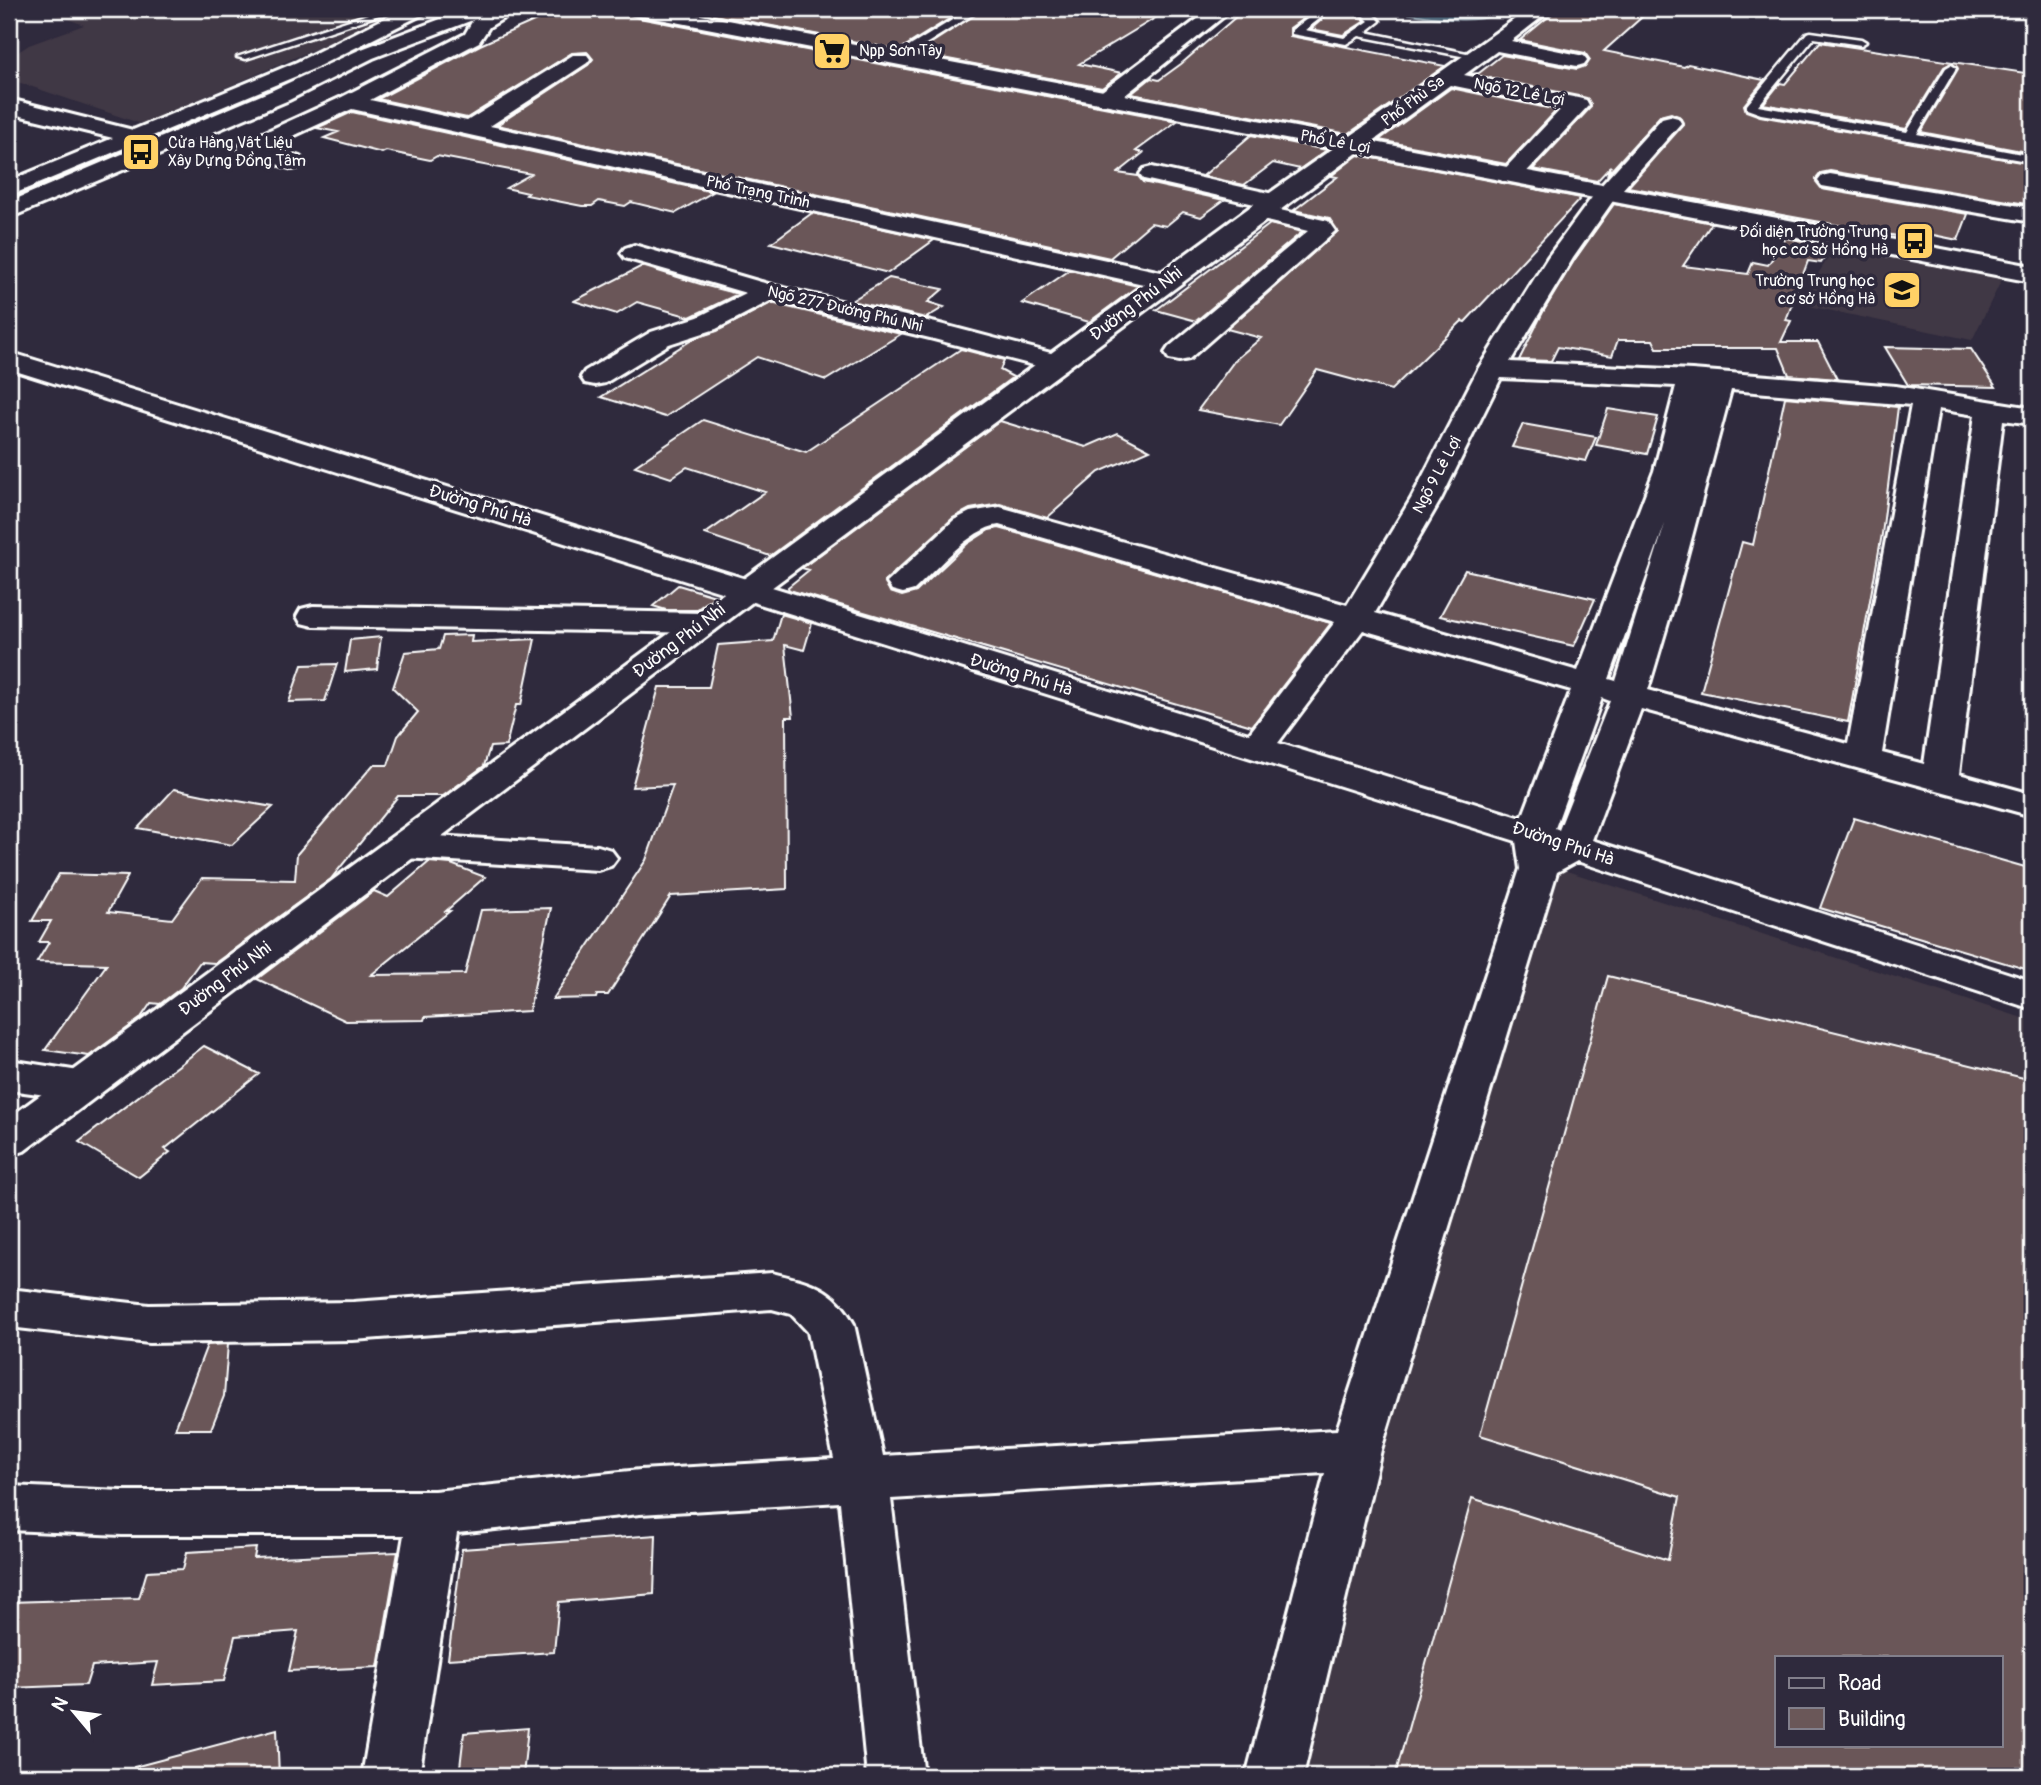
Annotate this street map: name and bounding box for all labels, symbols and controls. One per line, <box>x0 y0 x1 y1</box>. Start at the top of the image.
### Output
supermarket icon: Npp Sơn Tây <box>811 30 853 72</box>
place label: Npp Sơn Tây <box>859 41 942 61</box>
street label: Phố Phù Sa <box>1377 71 1449 131</box>
street label: Ngõ 12 Lê Lợi <box>1472 73 1566 111</box>
street label: Phố Lê Lợi <box>1298 125 1372 159</box>
bus stop icon: Cửa Hàng Vật Liệu Xây Dựng Đồng Tâm <box>120 131 162 173</box>
place label: Cửa Hàng Vật Liệu Xây Dựng Đồng Tâm <box>168 133 306 171</box>
street label: Phố Trạng Trình <box>704 171 812 213</box>
bus stop icon: Đối diện Trường Trung học cơ sở Hồng Hà <box>1894 220 1936 262</box>
place label: Đối diện Trường Trung học cơ sở Hồng Hà <box>1739 222 1888 260</box>
street label: Đường Phú Nhi <box>1085 262 1187 346</box>
school or university icon: Trường Trung học cơ sở Hồng Hà <box>1881 269 1923 311</box>
place label: Trường Trung học cơ sở Hồng Hà <box>1755 271 1875 309</box>
street label: Ngõ 277 Đường Phú Nhi <box>766 281 925 337</box>
street label: Ngõ 9 Lê Lợi <box>1408 433 1466 517</box>
street label: Đường Phú Hà <box>426 480 534 532</box>
street label: Đường Phú Nhi <box>628 599 730 683</box>
street label: Đường Phú Hà <box>967 649 1075 701</box>
street label: Đường Phú Hà <box>1509 817 1617 871</box>
street label: Đường Phú Nhi <box>174 937 276 1021</box>
legend <box>1775 1656 2002 1746</box>
text: Road <box>1838 1670 1882 1697</box>
north arrow <box>38 1676 108 1746</box>
text: N <box>46 1693 74 1716</box>
text: Building <box>1838 1706 1905 1733</box>

